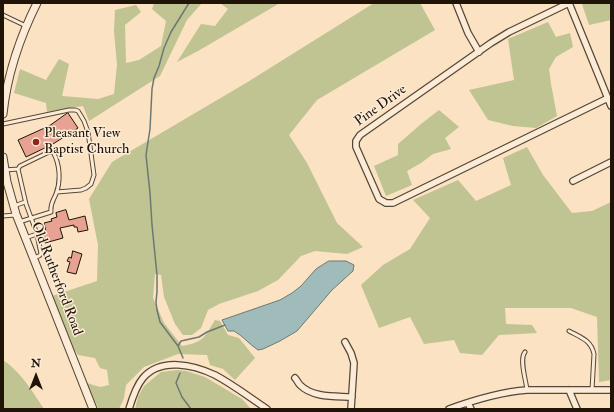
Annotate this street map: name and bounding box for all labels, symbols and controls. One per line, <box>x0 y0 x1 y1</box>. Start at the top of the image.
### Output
street label: Pine Drive <box>352 82 410 130</box>
place label: Pleasant View Baptist Church <box>44 126 129 158</box>
marker: Pleasant View Baptist Church <box>31 137 41 147</box>
street label: Old Rutherford Road <box>27 220 85 338</box>
north arrow <box>16 356 56 396</box>
text: N <box>31 357 41 370</box>

